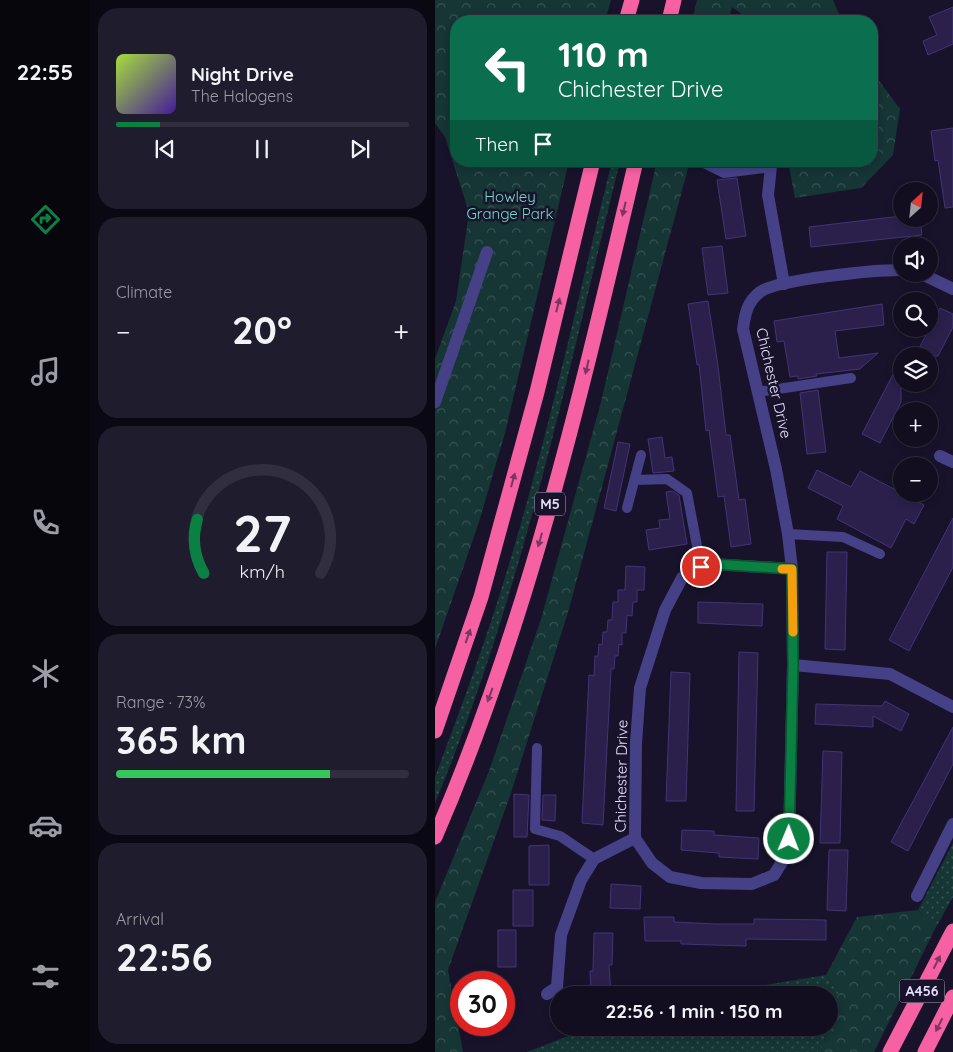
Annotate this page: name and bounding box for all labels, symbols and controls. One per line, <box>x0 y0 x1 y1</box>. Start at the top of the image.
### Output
text: 110 m <box>558 32 649 76</box>
icon: left <box>475 35 540 100</box>
text: 22:55 <box>17 58 73 86</box>
text: Night Drive <box>191 62 294 86</box>
text: Chichester Drive <box>558 75 723 103</box>
text: The Halogens <box>191 86 293 106</box>
icon: arrive <box>529 130 557 158</box>
text: Then <box>475 132 519 156</box>
icon: previous <box>151 135 179 163</box>
icon: pause <box>248 135 276 163</box>
icon: next <box>346 135 374 163</box>
north arrow <box>893 182 937 228</box>
map controls <box>893 182 938 502</box>
park label: Howley Grange Park <box>466 187 554 223</box>
one-way arrow <box>620 201 628 216</box>
icon: directions <box>28 202 63 237</box>
button: sound <box>893 237 938 282</box>
text: Climate <box>116 282 172 302</box>
button: search <box>893 292 938 337</box>
one-way arrow <box>554 298 562 313</box>
text: 20° <box>232 306 292 354</box>
text: − <box>116 314 131 349</box>
text: + <box>393 314 409 349</box>
street label: Chichester Drive <box>752 326 796 440</box>
button: layers <box>893 347 938 392</box>
icon: music <box>28 354 63 389</box>
one-way arrow <box>583 359 591 374</box>
button: + <box>893 402 938 447</box>
button: − <box>893 457 938 502</box>
one-way arrow <box>509 472 517 487</box>
road number: M5 <box>535 492 565 516</box>
text: 27 <box>233 500 292 565</box>
icon: phone <box>28 505 63 540</box>
one-way arrow <box>535 533 543 548</box>
pin <box>680 546 722 588</box>
icon: arrive <box>687 553 715 581</box>
text: km/h <box>240 560 285 582</box>
one-way arrow <box>464 628 472 643</box>
icon: climate <box>28 656 63 691</box>
one-way arrow <box>486 688 494 703</box>
text: Range · 73% <box>116 692 205 712</box>
text: 365 km <box>116 716 247 764</box>
street label: Chichester Drive <box>611 719 631 833</box>
icon: car <box>28 808 63 843</box>
position arrow <box>762 812 814 864</box>
text: Arrival <box>116 909 164 929</box>
text: 22:56 <box>116 933 213 981</box>
one-way arrow <box>933 955 941 969</box>
icon: filters <box>28 959 63 994</box>
speed limit sign: 30 <box>450 971 515 1036</box>
road number: A456 <box>899 979 945 1002</box>
text: 22:56 · 1 min · 150 m <box>606 999 782 1023</box>
one-way arrow <box>935 1017 943 1032</box>

